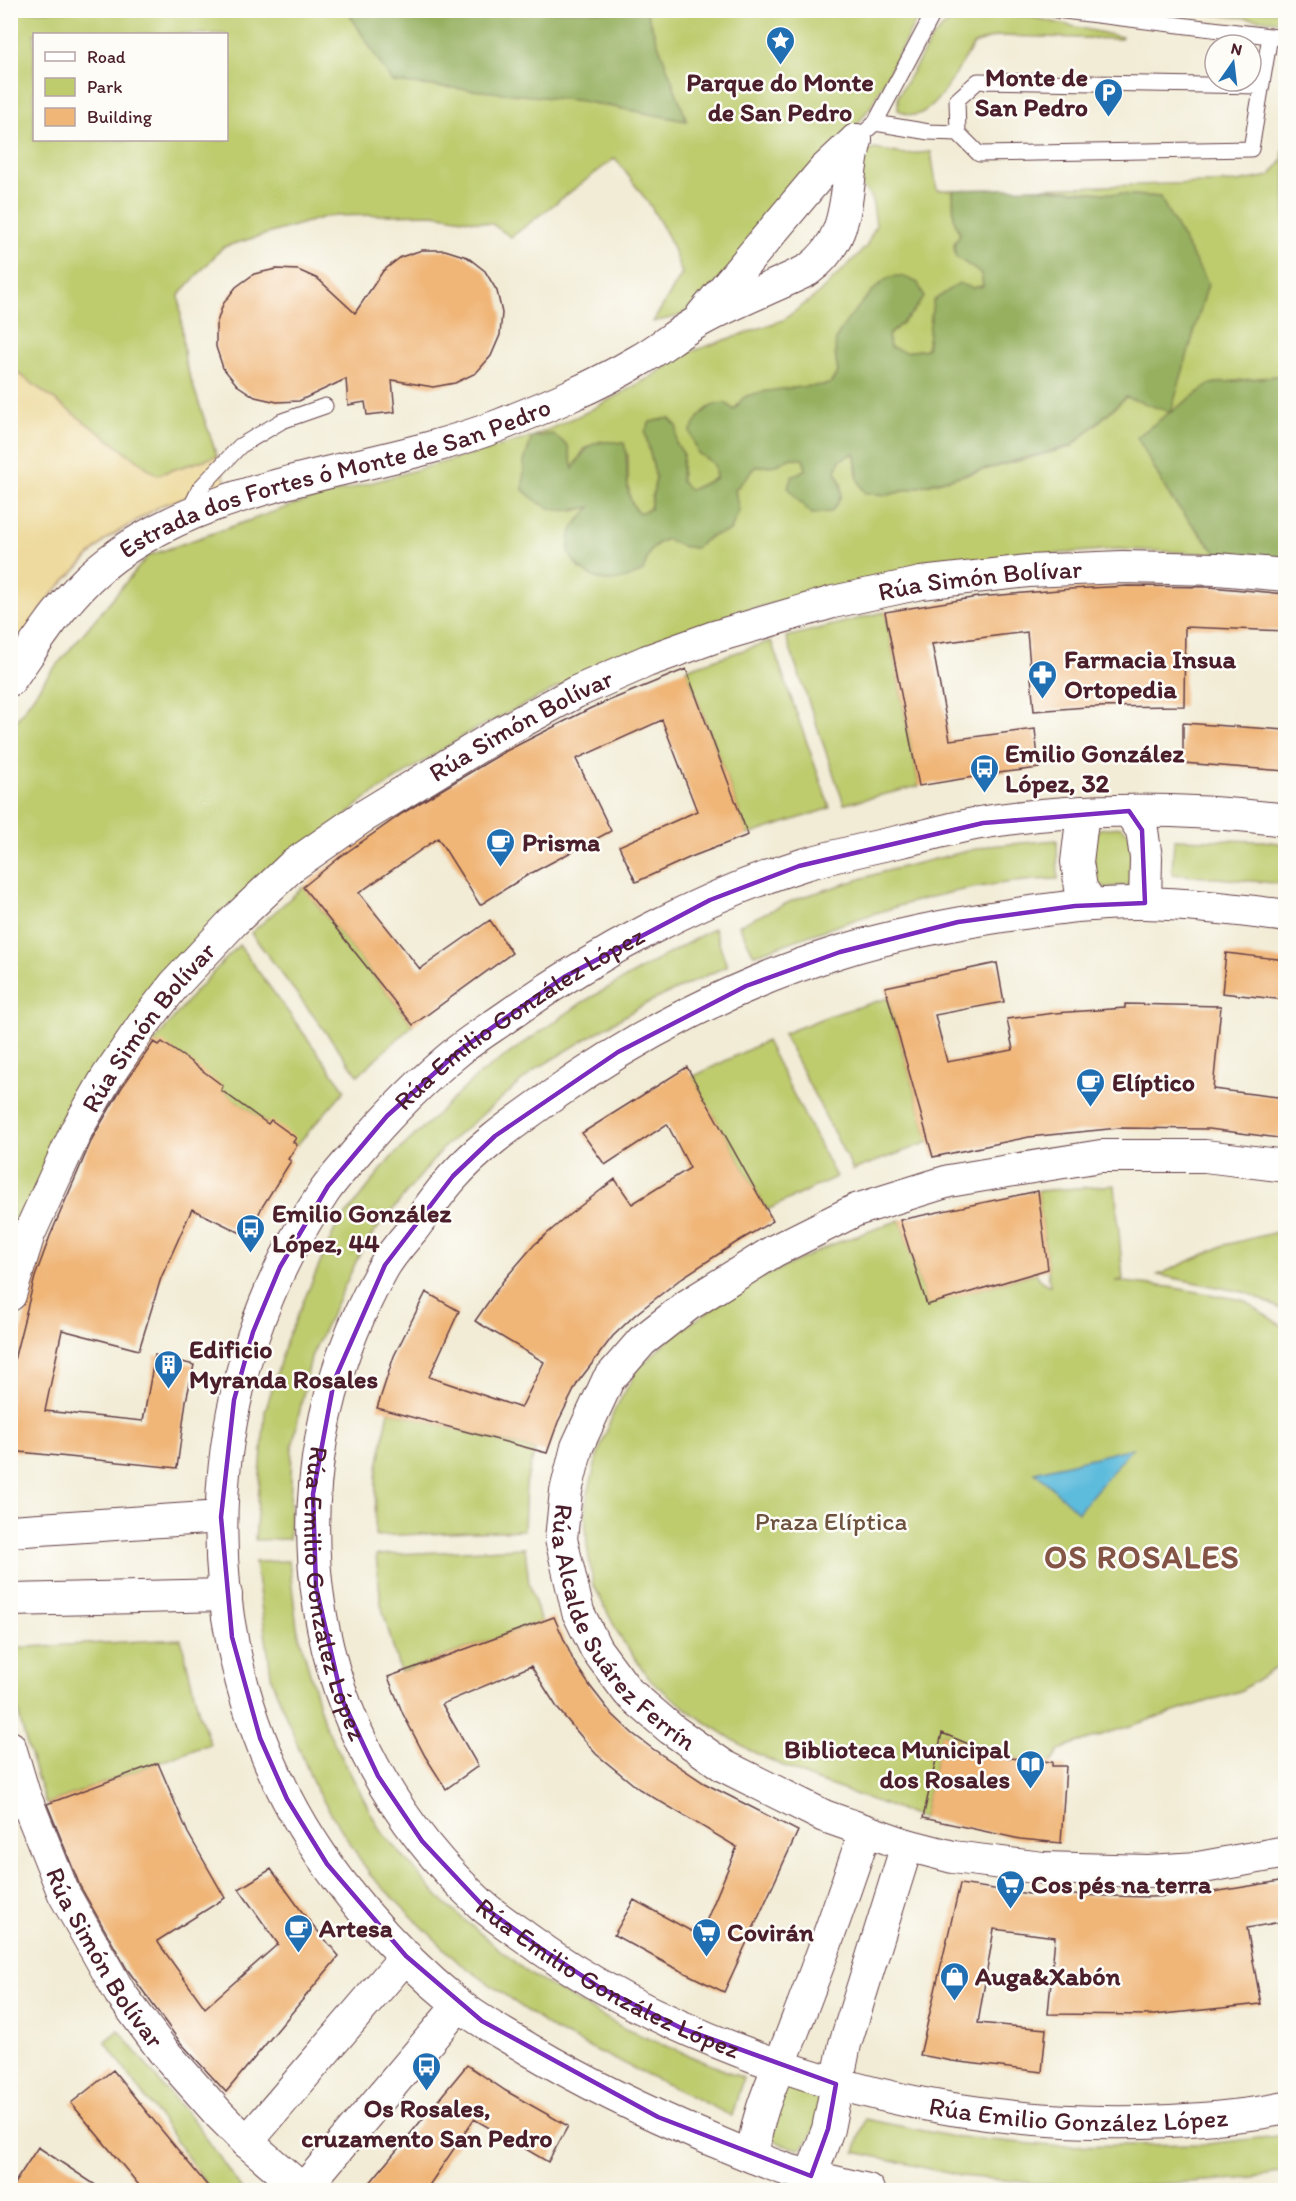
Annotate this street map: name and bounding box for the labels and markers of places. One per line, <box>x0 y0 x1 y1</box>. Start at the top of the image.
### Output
place icon: Parque do Monte de San Pedro <box>764 24 796 66</box>
place label: Monte de San Pedro <box>975 61 1088 123</box>
place label: Parque do Monte de San Pedro <box>686 66 874 128</box>
parking icon: Monte de San Pedro <box>1093 76 1125 118</box>
place label: Farmacia Insua Ortopedia <box>1064 643 1236 705</box>
pharmacy icon: Farmacia Insua Ortopedia <box>1027 658 1059 700</box>
place label: Emilio González López, 32 <box>1005 737 1185 799</box>
bus stop icon: Emilio González López, 32 <box>968 752 1000 794</box>
cafe icon: Prisma <box>485 826 517 868</box>
place label: Prisma <box>522 826 600 858</box>
cafe icon: Elíptico <box>1075 1066 1107 1108</box>
place label: Elíptico <box>1112 1066 1195 1098</box>
place label: Emilio González López, 44 <box>272 1197 452 1259</box>
bus stop icon: Emilio González López, 44 <box>235 1212 267 1254</box>
place label: Edificio Myranda Rosales <box>189 1333 378 1395</box>
building icon: Edificio Myranda Rosales <box>152 1348 184 1390</box>
place label: Biblioteca Municipal dos Rosales <box>784 1733 1011 1795</box>
library icon: Biblioteca Municipal dos Rosales <box>1015 1748 1047 1790</box>
supermarket icon: Cos pés na terra <box>994 1868 1026 1910</box>
place label: Cos pés na terra <box>1031 1868 1212 1900</box>
cafe icon: Artesa <box>282 1912 314 1954</box>
place label: Artesa <box>318 1912 393 1944</box>
supermarket icon: Covirán <box>690 1916 722 1958</box>
place label: Covirán <box>727 1916 814 1948</box>
shop icon: Auga&Xabón <box>938 1960 970 2002</box>
place label: Auga&Xabón <box>974 1960 1121 1992</box>
bus stop icon: Os Rosales, cruzamento San Pedro <box>411 2050 443 2092</box>
place label: Os Rosales, cruzamento San Pedro <box>301 2092 553 2154</box>

